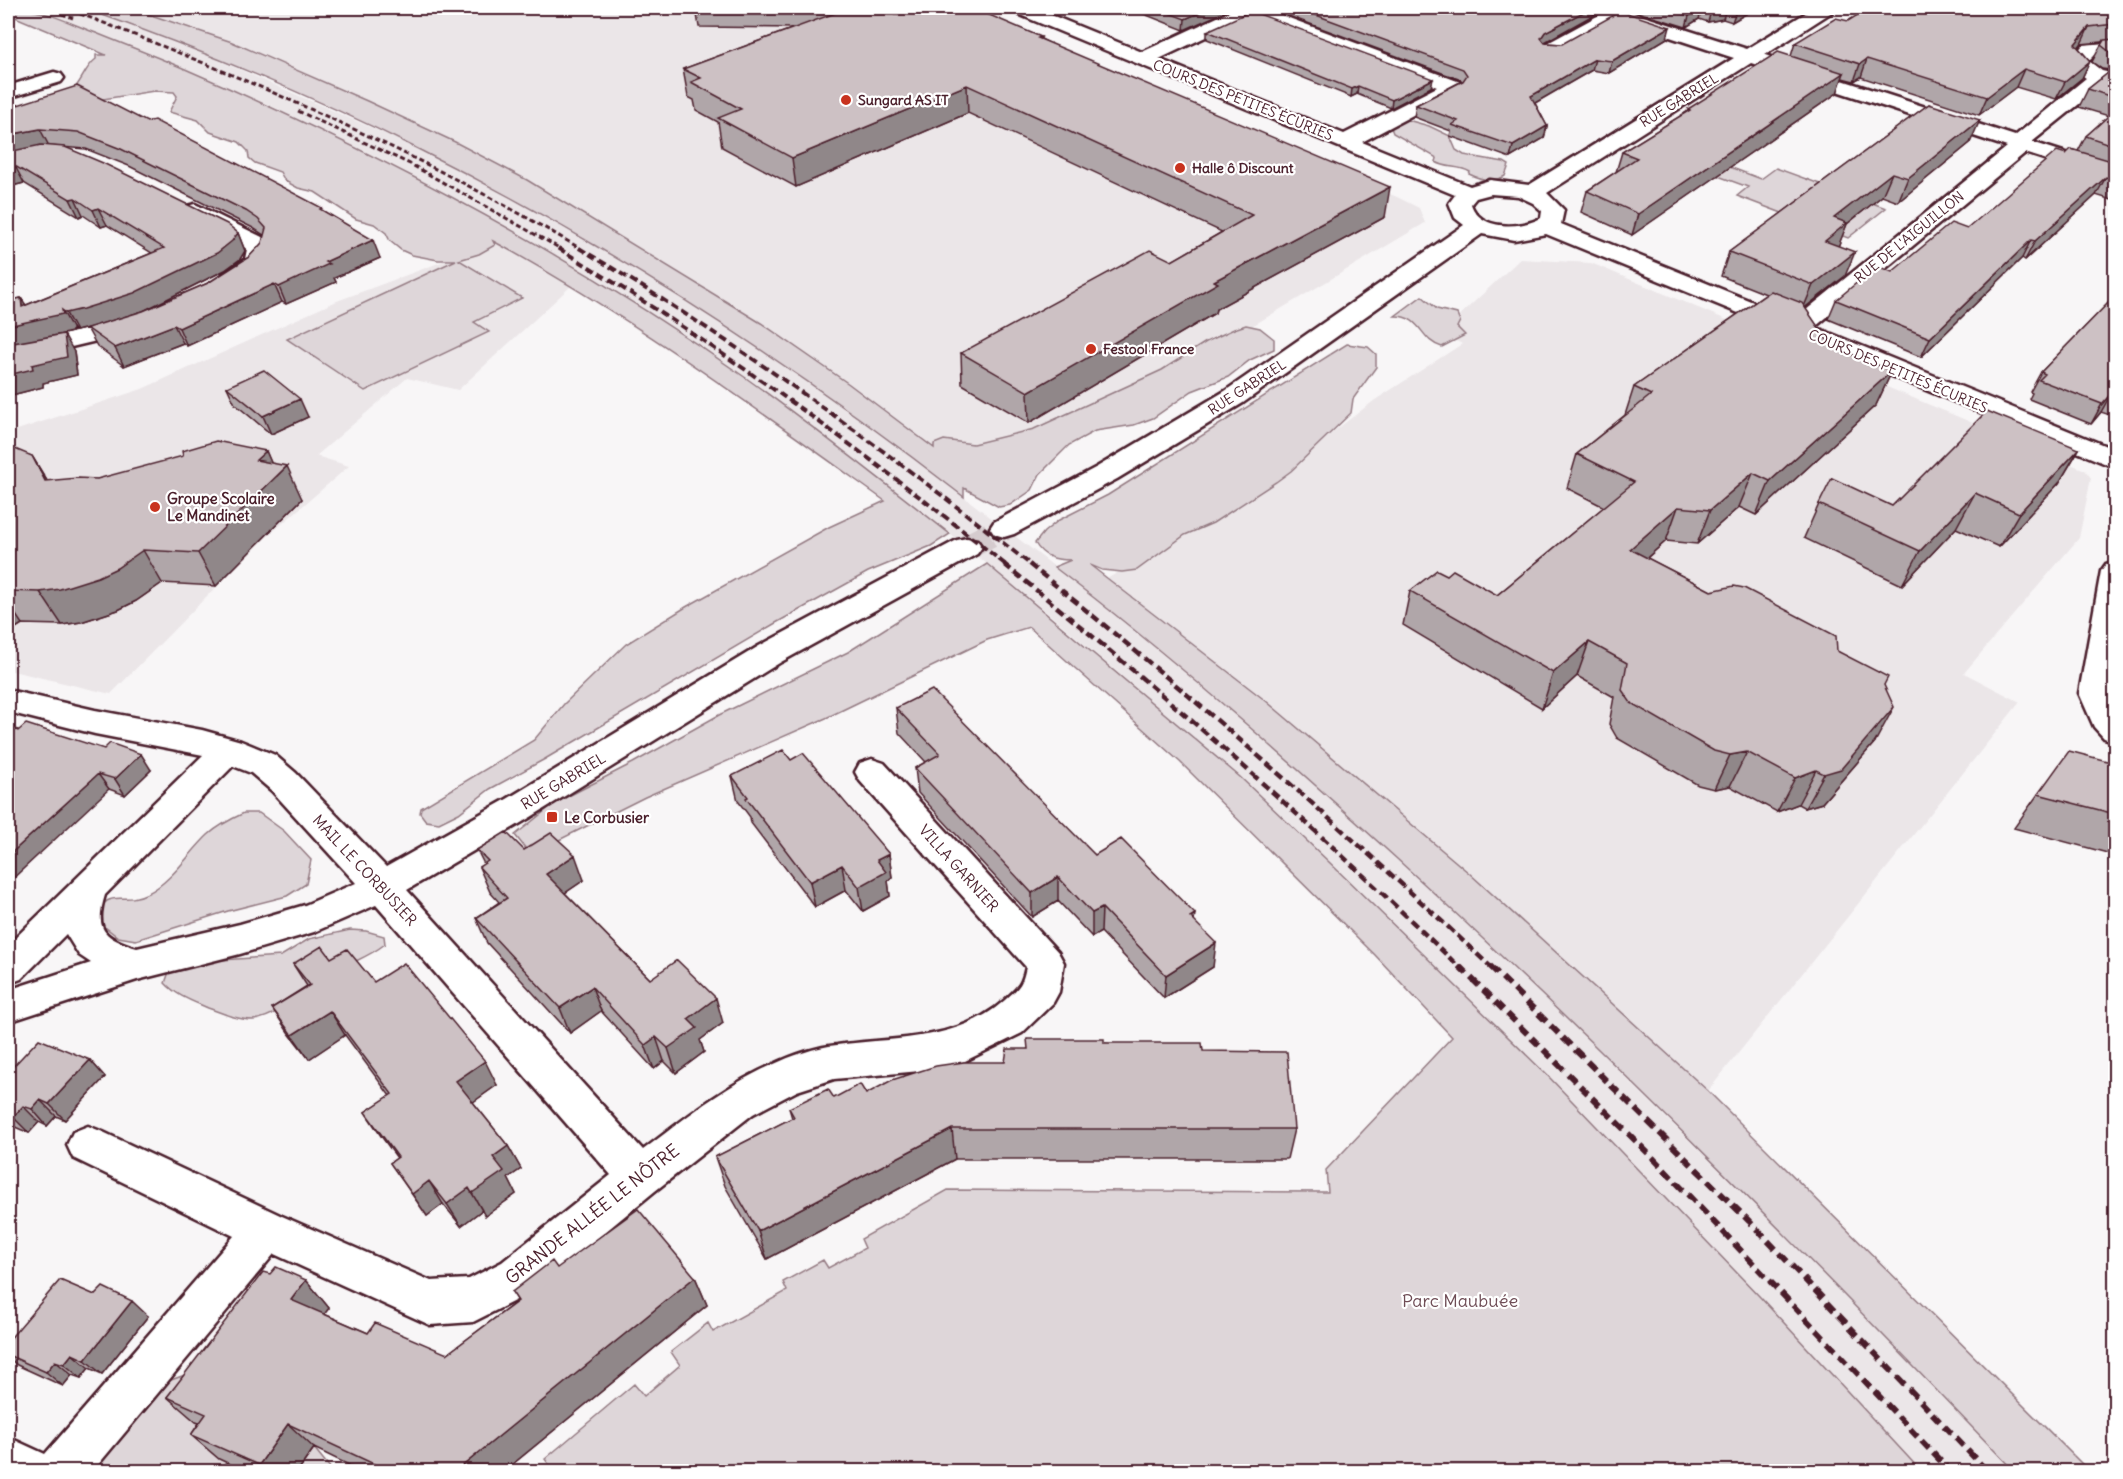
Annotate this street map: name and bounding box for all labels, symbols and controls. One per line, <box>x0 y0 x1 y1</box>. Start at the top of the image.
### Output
street label: COURS DES PETITES ÉCURIES <box>1150 56 1336 145</box>
street label: RUE GABRIEL <box>1636 69 1722 131</box>
place label: Sungard AS IT <box>858 91 949 109</box>
marker: Sungard AS IT <box>839 93 853 107</box>
place label: Halle ô Discount <box>1192 159 1294 177</box>
marker: Halle ô Discount <box>1173 161 1187 175</box>
street label: RUE DE L'AIGUILLON <box>1851 187 1967 287</box>
street label: COURS DES PETITES ÉCURIES <box>1806 325 1991 417</box>
place label: Festool France <box>1103 340 1195 358</box>
marker: Festool France <box>1084 342 1098 356</box>
street label: RUE GABRIEL <box>1205 355 1290 419</box>
place label: Groupe Scolaire Le Mandinet <box>167 489 275 525</box>
marker: Groupe Scolaire Le Mandinet <box>148 500 162 514</box>
street label: RUE GABRIEL <box>517 748 609 814</box>
place label: Le Corbusier <box>564 808 650 827</box>
marker: Le Corbusier <box>545 810 559 824</box>
street label: MAIL LE CORBUSIER <box>309 811 422 930</box>
street label: VILLA GARNIER <box>915 821 1003 916</box>
street label: GRANDE ALLÉE LE NÔTRE <box>500 1139 684 1289</box>
park label: Parc Maubuée <box>1402 1289 1518 1312</box>

